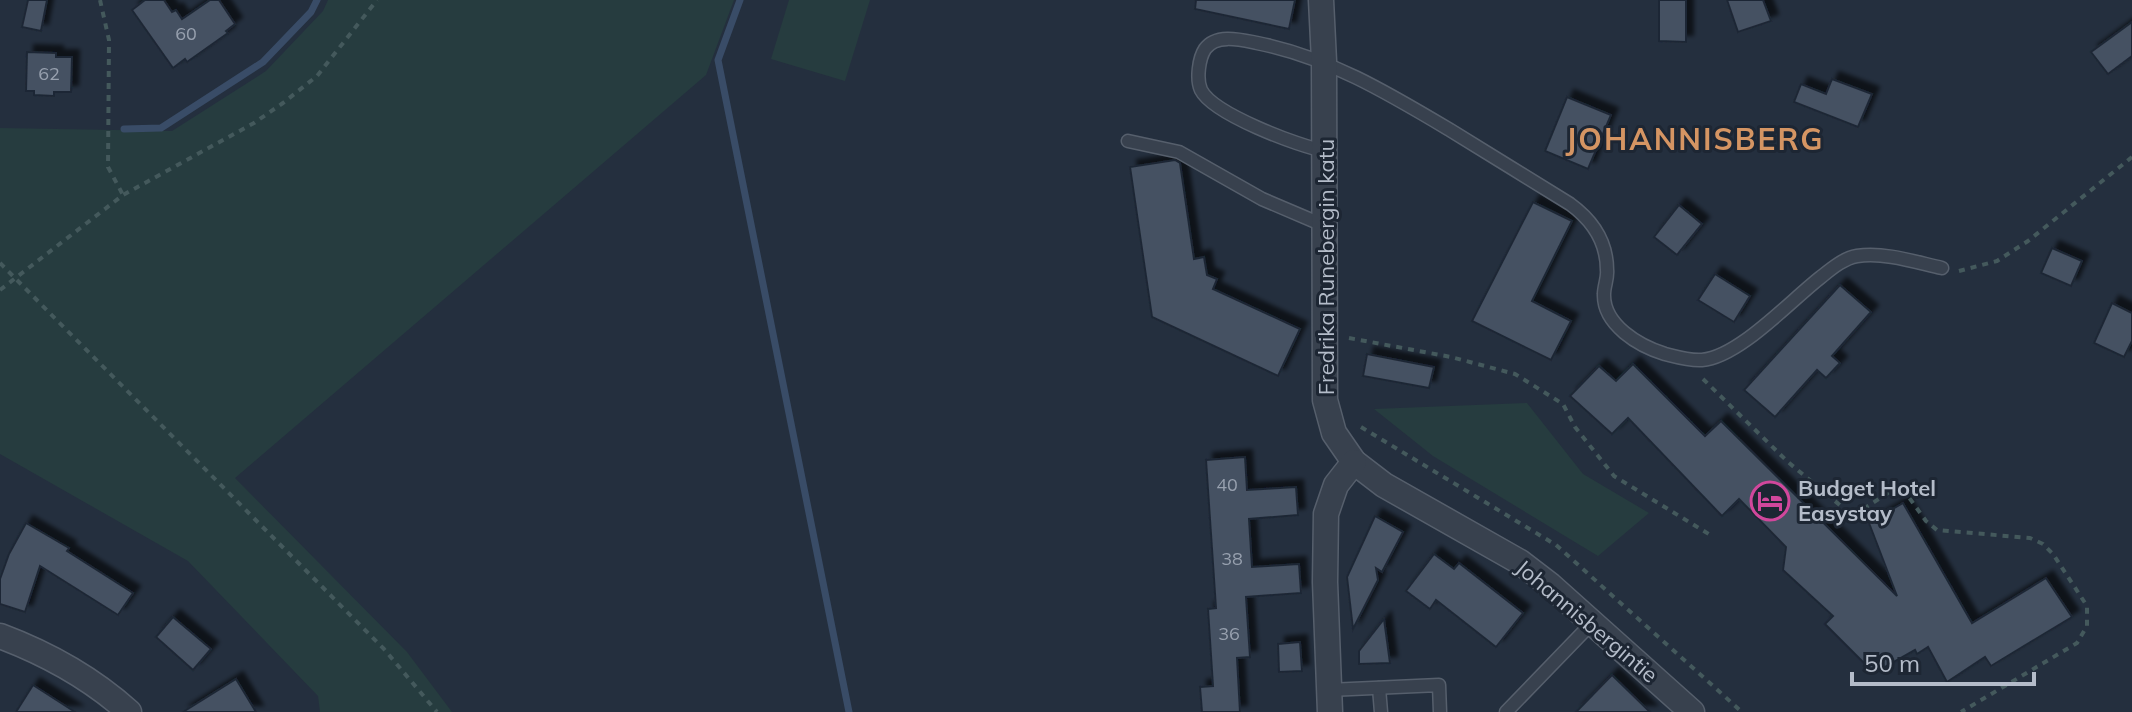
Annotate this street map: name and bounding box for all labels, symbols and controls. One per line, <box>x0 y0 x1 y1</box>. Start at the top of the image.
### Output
house number: 60 <box>175 22 197 45</box>
house number: 62 <box>38 62 60 85</box>
district label: JOHANNISBERG <box>1565 120 1825 158</box>
street label: Fredrika Runebergin katu <box>1312 139 1340 395</box>
house number: 40 <box>1216 473 1238 496</box>
place label: Budget Hotel Easystay <box>1798 474 1936 527</box>
hotel icon: Budget Hotel Easystay <box>1749 480 1791 522</box>
house number: 38 <box>1221 547 1243 570</box>
street label: Johannisbergintie <box>1510 553 1664 689</box>
house number: 36 <box>1218 622 1240 645</box>
scale bar <box>1852 636 2034 686</box>
text: 50 m <box>1864 648 1920 678</box>

